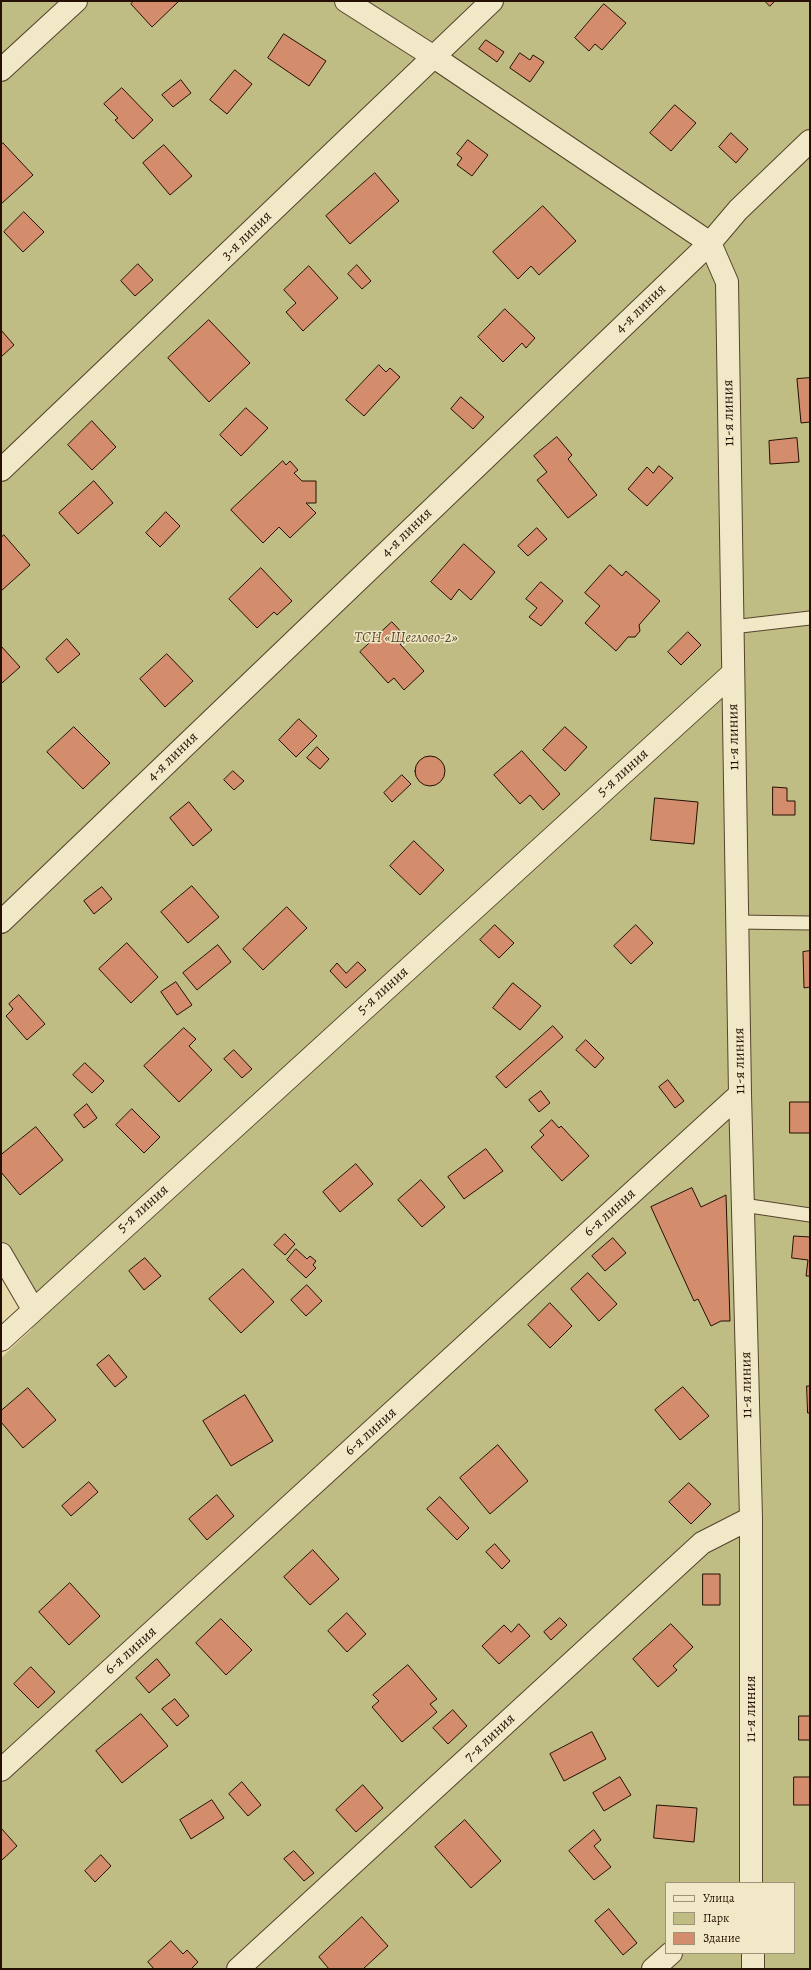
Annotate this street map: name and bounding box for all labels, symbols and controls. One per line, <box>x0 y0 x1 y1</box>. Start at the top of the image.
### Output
street label: 3-я линия <box>218 208 276 264</box>
street label: 4-я линия <box>612 280 670 338</box>
street label: 11-я линия <box>719 379 739 447</box>
street label: 4-я линия <box>378 504 436 562</box>
park label: ТСН «Щеглово-2» <box>354 629 458 647</box>
street label: 11-я линия <box>724 703 744 771</box>
street label: 4-я линия <box>144 728 202 786</box>
street label: 5-я линия <box>594 745 652 801</box>
street label: 5-я линия <box>354 963 412 1019</box>
street label: 11-я линия <box>730 1027 750 1095</box>
street label: 5-я линия <box>114 1181 172 1237</box>
street label: 6-я линия <box>580 1185 640 1241</box>
street label: 11-я линия <box>737 1351 757 1419</box>
street label: 6-я линия <box>341 1404 401 1460</box>
street label: 6-я линия <box>101 1623 161 1679</box>
street label: 11-я линия <box>742 1676 760 1742</box>
street label: 7-я линия <box>461 1710 519 1766</box>
legend <box>665 1882 795 1954</box>
text: Улица <box>703 1890 734 1906</box>
text: Парк <box>703 1910 729 1926</box>
text: Здание <box>703 1930 740 1946</box>

